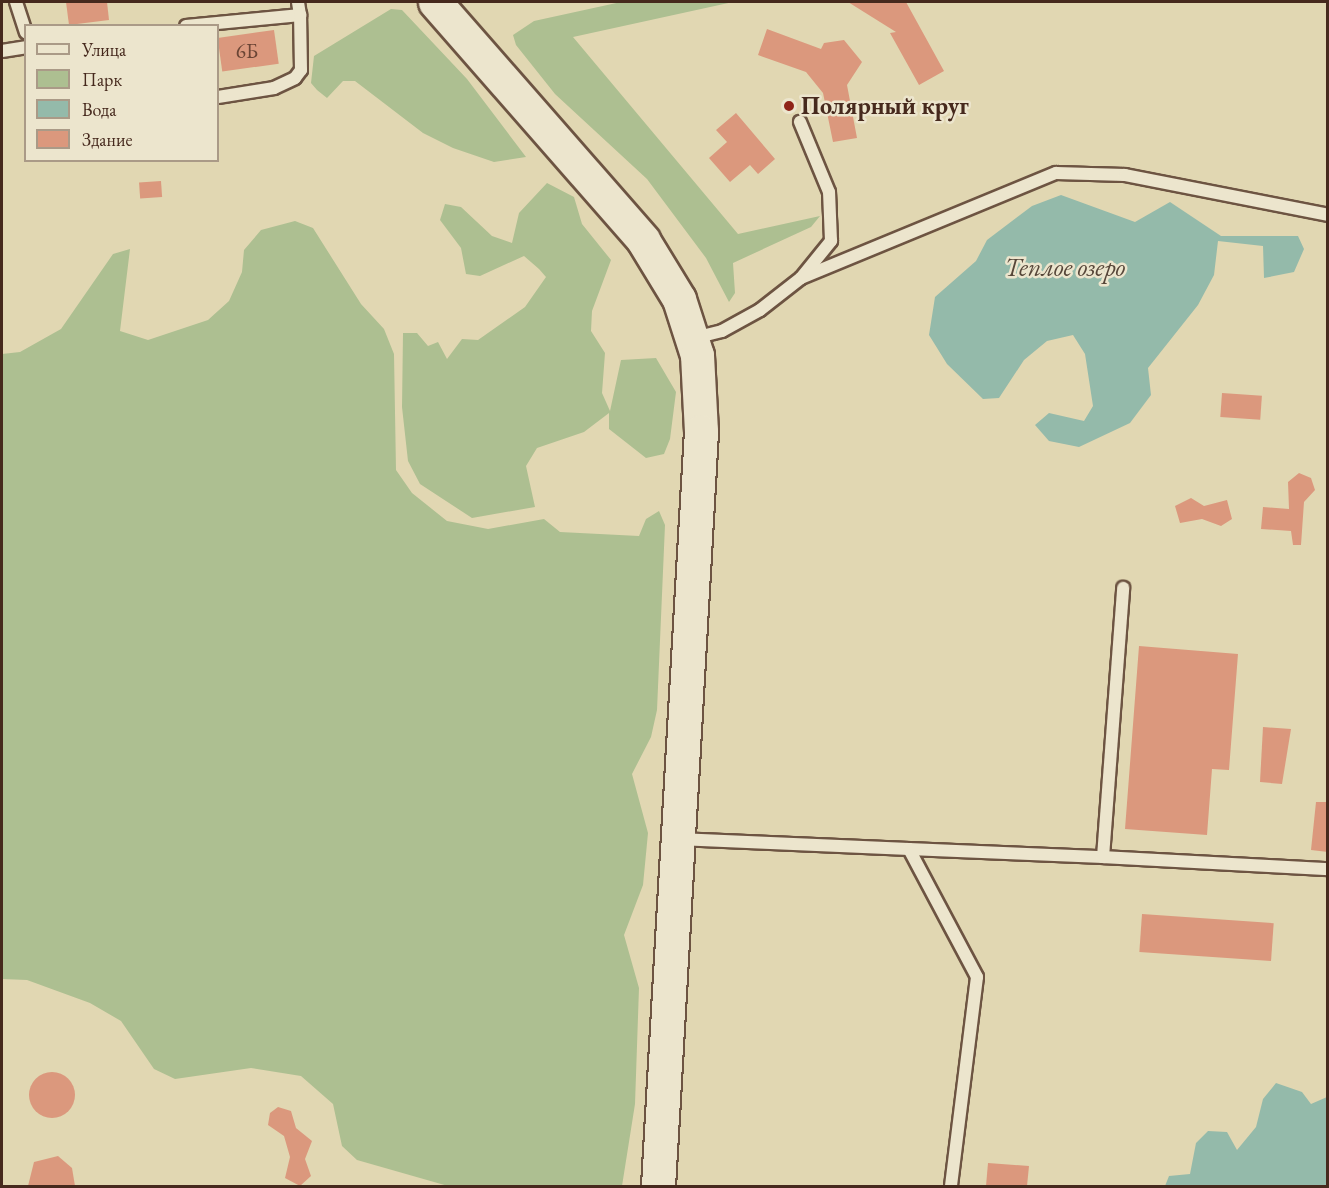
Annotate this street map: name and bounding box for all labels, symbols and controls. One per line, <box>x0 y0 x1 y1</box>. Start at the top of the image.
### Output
legend <box>24 24 219 162</box>
text: Улица <box>82 38 126 61</box>
house number: 6Б <box>236 38 258 64</box>
text: Парк <box>82 68 122 91</box>
place label: Полярный круг <box>801 92 969 120</box>
text: Вода <box>82 98 116 121</box>
marker: Полярный круг <box>782 99 796 113</box>
text: Здание <box>82 128 132 151</box>
water label: Теплое озеро <box>1005 252 1125 284</box>

